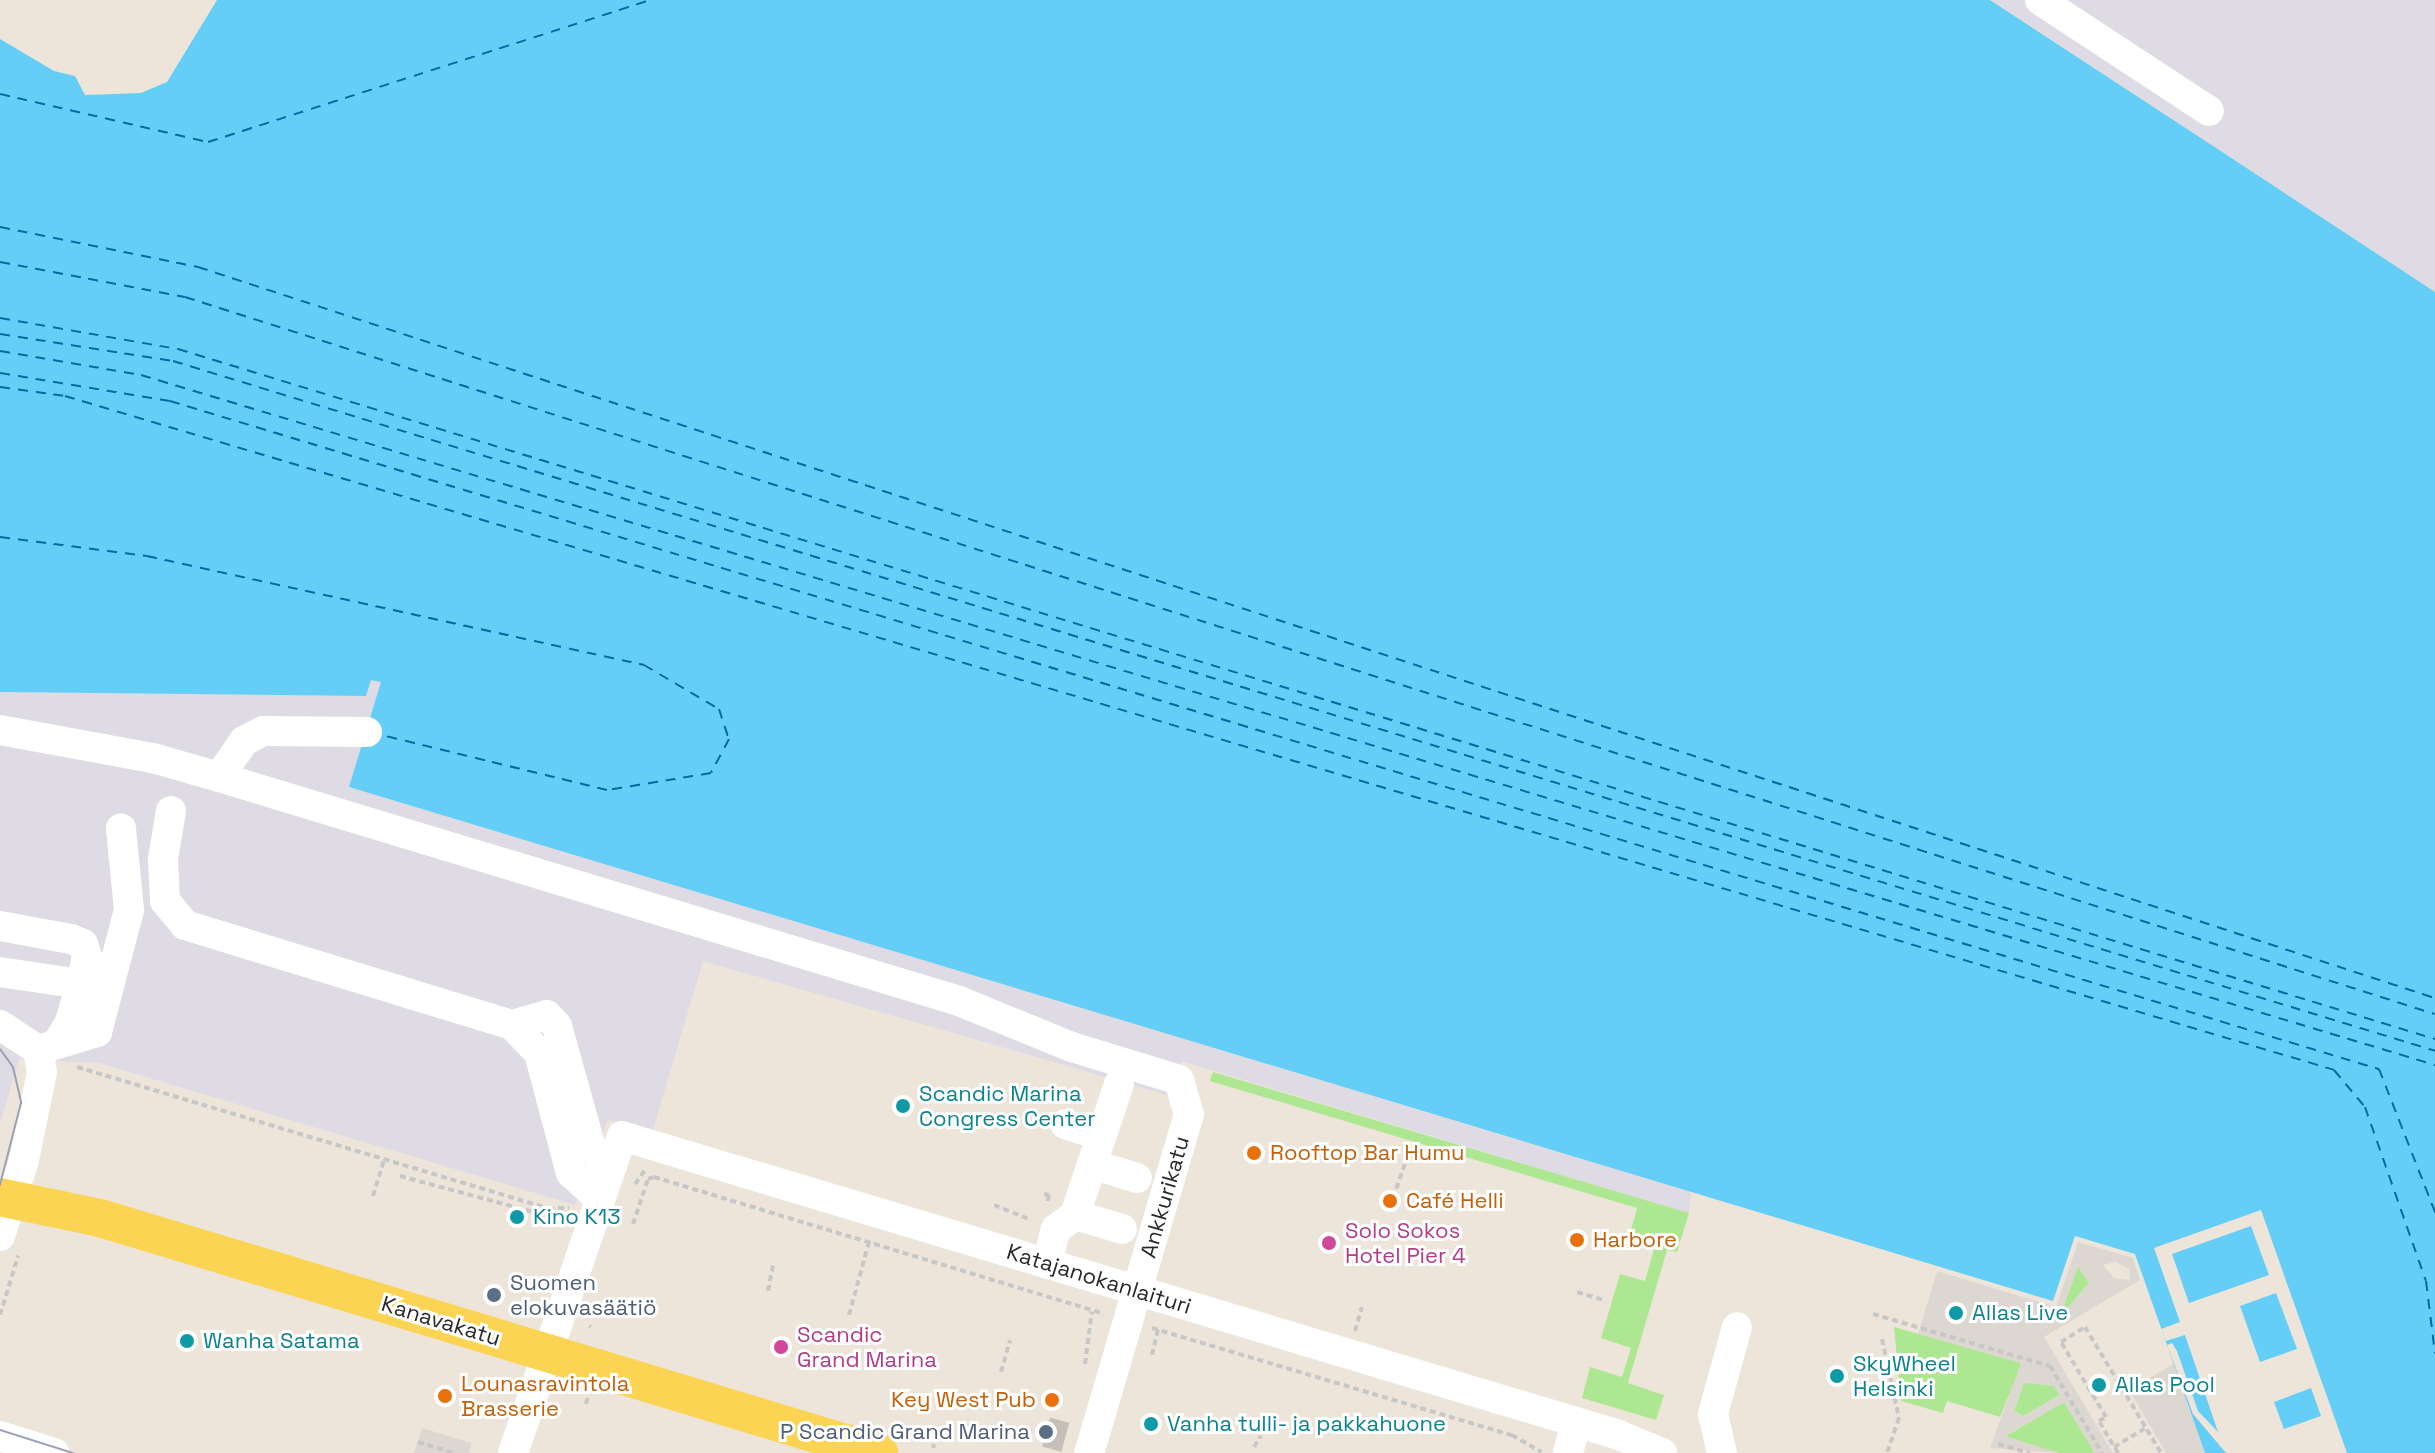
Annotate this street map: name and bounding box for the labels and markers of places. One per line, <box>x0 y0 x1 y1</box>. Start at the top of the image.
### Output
place label: Scandic Marina Congress Center <box>919 1080 1095 1132</box>
marker: Scandic Marina Congress Center <box>894 1097 912 1115</box>
place label: Rooftop Bar Humu <box>1270 1140 1464 1166</box>
marker: Rooftop Bar Humu <box>1245 1144 1263 1162</box>
place label: Café Helli <box>1406 1188 1504 1214</box>
marker: Café Helli <box>1381 1192 1399 1210</box>
place label: Kino K13 <box>533 1204 620 1230</box>
marker: Kino K13 <box>508 1208 526 1226</box>
place label: Solo Sokos Hotel Pier 4 <box>1345 1217 1466 1268</box>
place label: Harbore <box>1593 1227 1677 1253</box>
marker: Harbore <box>1568 1231 1586 1249</box>
marker: Solo Sokos Hotel Pier 4 <box>1320 1234 1338 1252</box>
place label: Suomen elokuvasäätiö <box>510 1269 657 1320</box>
marker: Suomen elokuvasäätiö <box>485 1286 503 1304</box>
place label: Allas Live <box>1972 1300 2068 1326</box>
marker: Allas Live <box>1947 1304 1965 1322</box>
place label: Scandic Grand Marina <box>797 1321 937 1372</box>
place label: Wanha Satama <box>203 1328 360 1354</box>
marker: Wanha Satama <box>178 1332 196 1350</box>
marker: Scandic Grand Marina <box>772 1338 790 1356</box>
place label: SkyWheel Helsinki <box>1853 1350 1956 1402</box>
marker: SkyWheel Helsinki <box>1828 1367 1846 1385</box>
place label: Lounasravintola Brasserie <box>461 1370 629 1422</box>
place label: Allas Pool <box>2115 1372 2215 1398</box>
marker: Allas Pool <box>2090 1376 2108 1394</box>
marker: Lounasravintola Brasserie <box>436 1387 454 1405</box>
place label: Key West Pub <box>891 1387 1036 1413</box>
marker: Key West Pub <box>1043 1391 1061 1409</box>
place label: Vanha tulli- ja pakkahuone <box>1167 1411 1447 1437</box>
marker: Vanha tulli- ja pakkahuone <box>1142 1415 1160 1433</box>
place label: P Scandic Grand Marina <box>780 1419 1030 1445</box>
marker: P Scandic Grand Marina <box>1037 1423 1055 1441</box>

